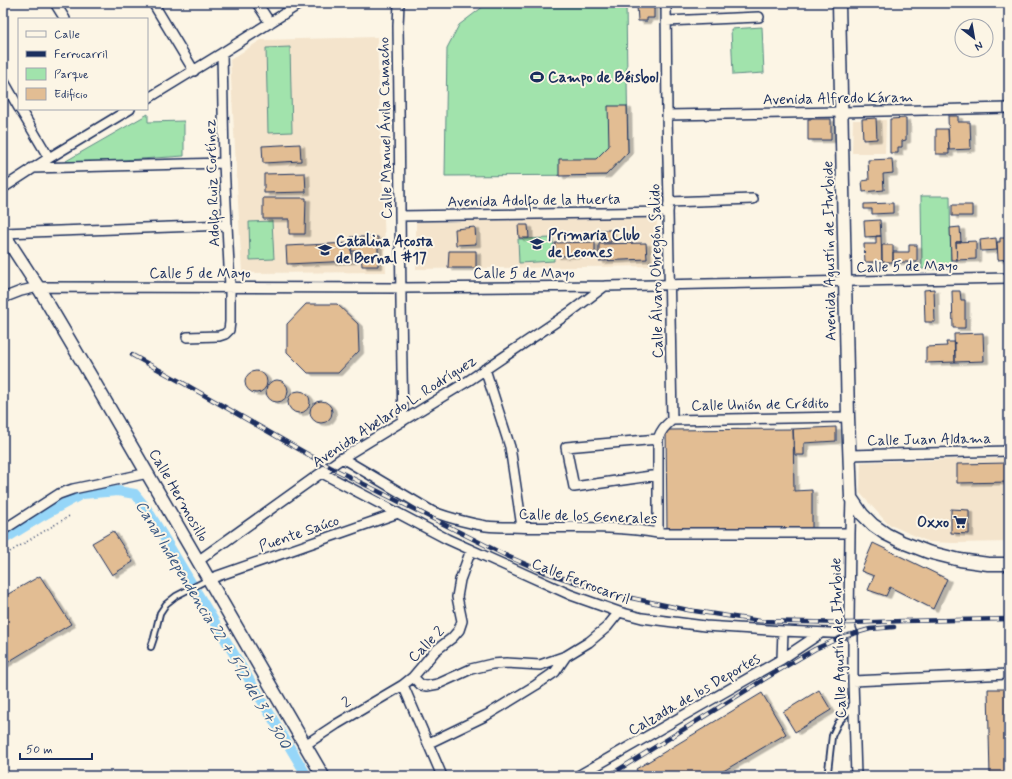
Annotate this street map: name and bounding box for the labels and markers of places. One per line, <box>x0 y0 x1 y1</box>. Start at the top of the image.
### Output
place label: Campo de Béisbol <box>548 68 659 88</box>
sports icon: Campo de Béisbol <box>529 69 545 85</box>
place label: Primaria Club de Leones <box>548 226 640 263</box>
place label: Catalina Acosta de Bernal #17 <box>336 232 434 269</box>
school or university icon: Primaria Club de Leones <box>529 236 545 252</box>
school or university icon: Catalina Acosta de Bernal #17 <box>317 242 333 258</box>
place label: Oxxo <box>917 513 949 533</box>
supermarket icon: Oxxo <box>952 514 968 530</box>

